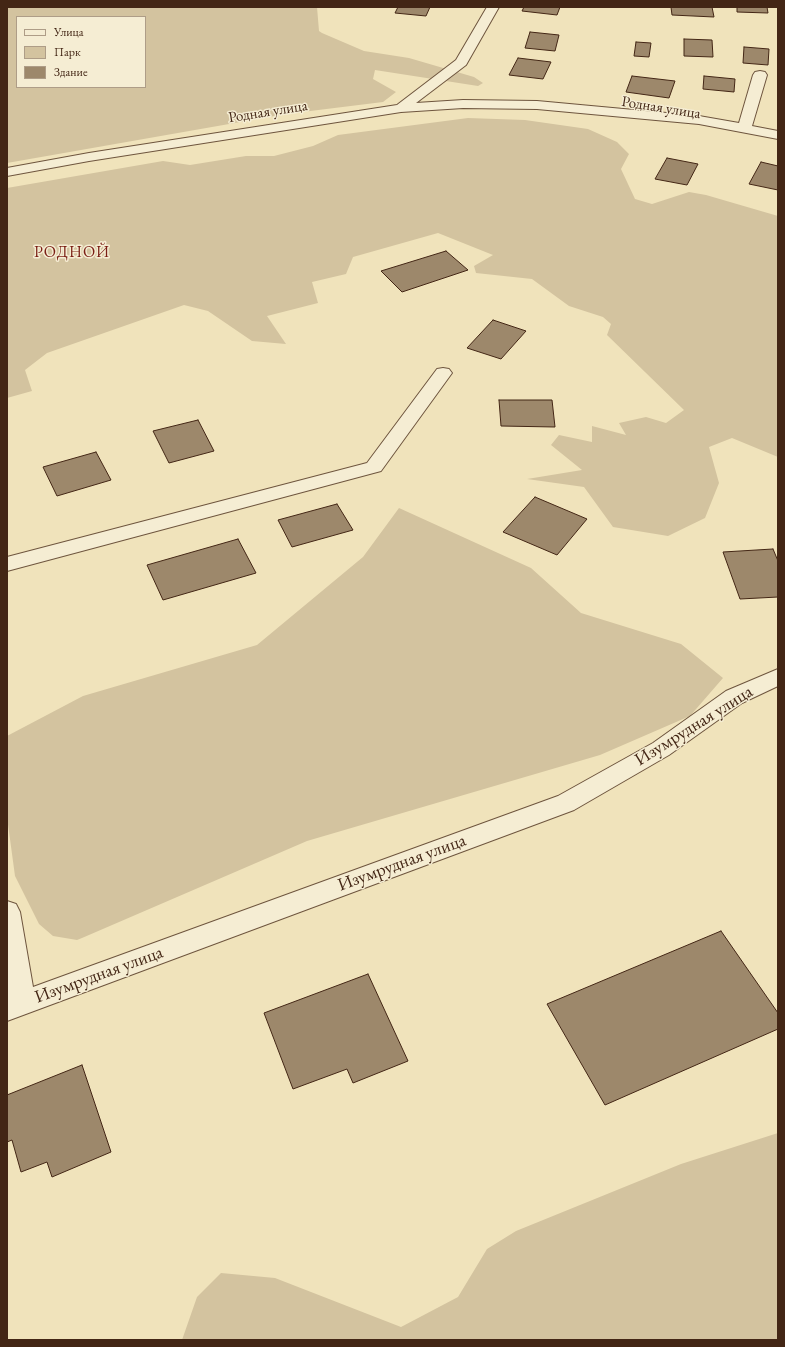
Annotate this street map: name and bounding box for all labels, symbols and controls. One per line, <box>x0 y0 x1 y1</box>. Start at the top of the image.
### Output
legend <box>16 16 146 88</box>
text: Улица <box>54 24 84 40</box>
text: Парк <box>54 44 81 60</box>
text: Здание <box>54 64 88 80</box>
street label: Родная улица <box>620 93 702 123</box>
street label: Родная улица <box>227 97 309 127</box>
district label: РОДНОЙ <box>34 243 110 263</box>
street label: Изумрудная улица <box>631 681 757 771</box>
street label: Изумрудная улица <box>335 830 469 896</box>
street label: Изумрудная улица <box>32 942 166 1008</box>

